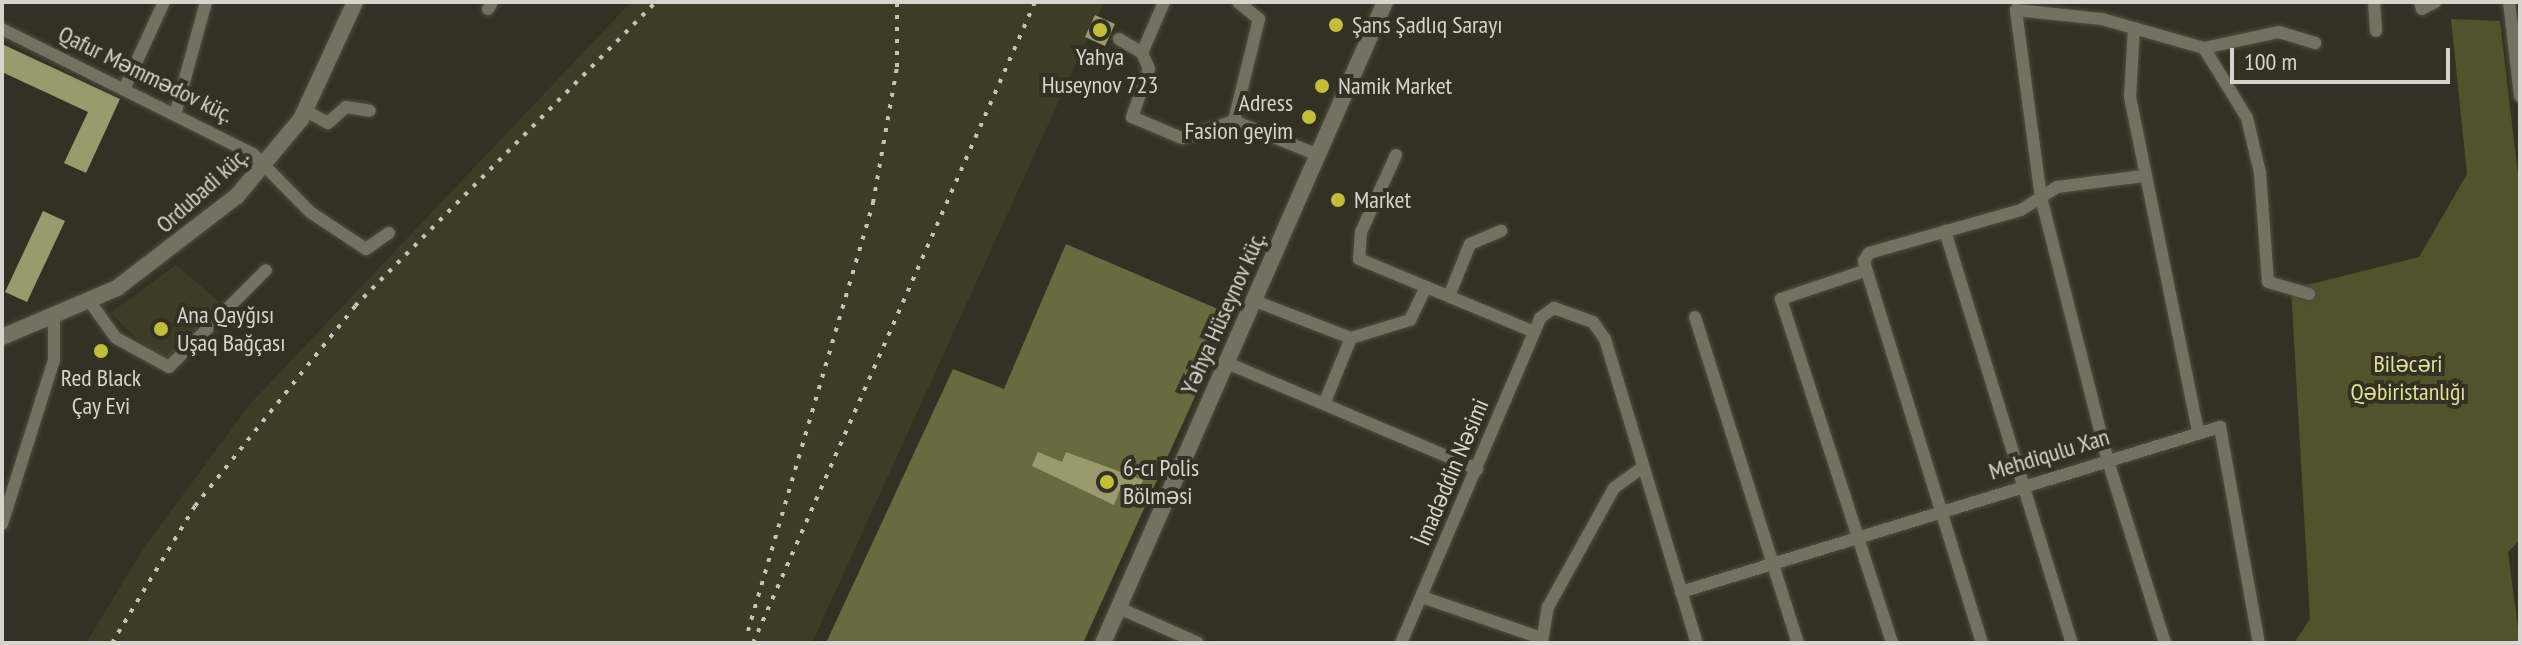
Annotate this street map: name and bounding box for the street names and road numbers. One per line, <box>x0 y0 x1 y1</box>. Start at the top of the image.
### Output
street label: Qafur Məmmədov küç. <box>54 19 238 129</box>
street label: Ordubadi küç. <box>150 141 254 239</box>
street label: Yəhya Hüseynov küç. <box>1174 227 1272 399</box>
street label: İmadəddin Nəsimi <box>1407 394 1495 550</box>
street label: Mehdiqulu Xan <box>1985 422 2113 486</box>

